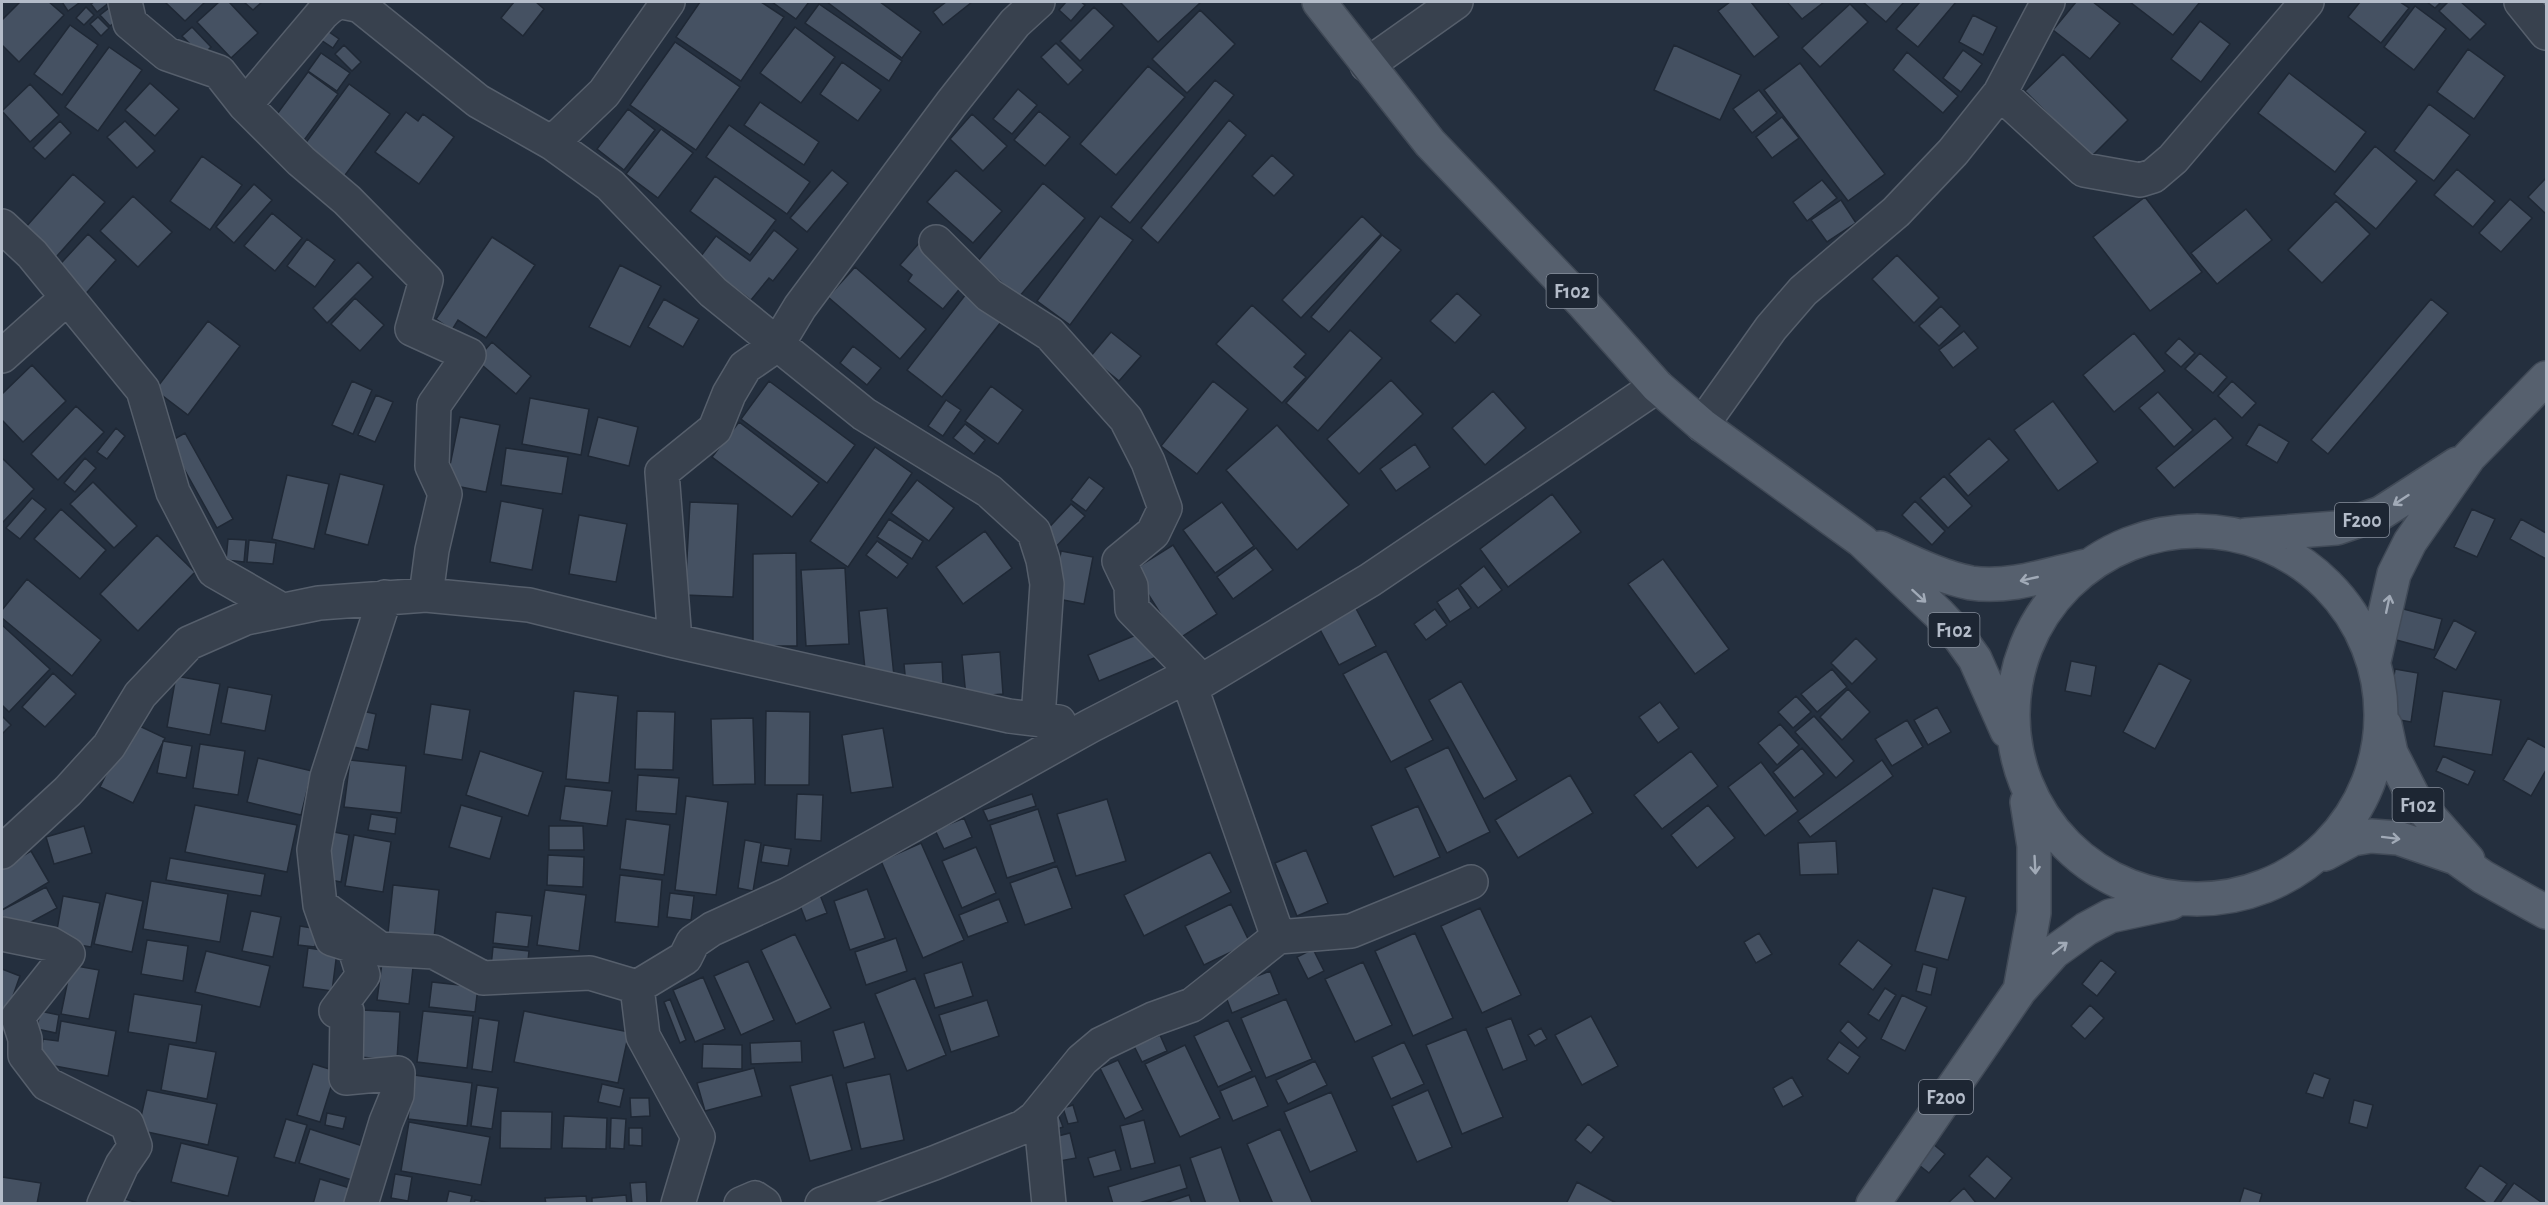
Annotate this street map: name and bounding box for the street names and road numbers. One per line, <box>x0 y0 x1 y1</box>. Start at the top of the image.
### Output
road number: F102 <box>1546 274 1598 308</box>
road number: F200 <box>2335 503 2389 537</box>
road number: F102 <box>1928 613 1980 647</box>
road number: F102 <box>2392 788 2444 822</box>
road number: F200 <box>1919 1080 1973 1114</box>

